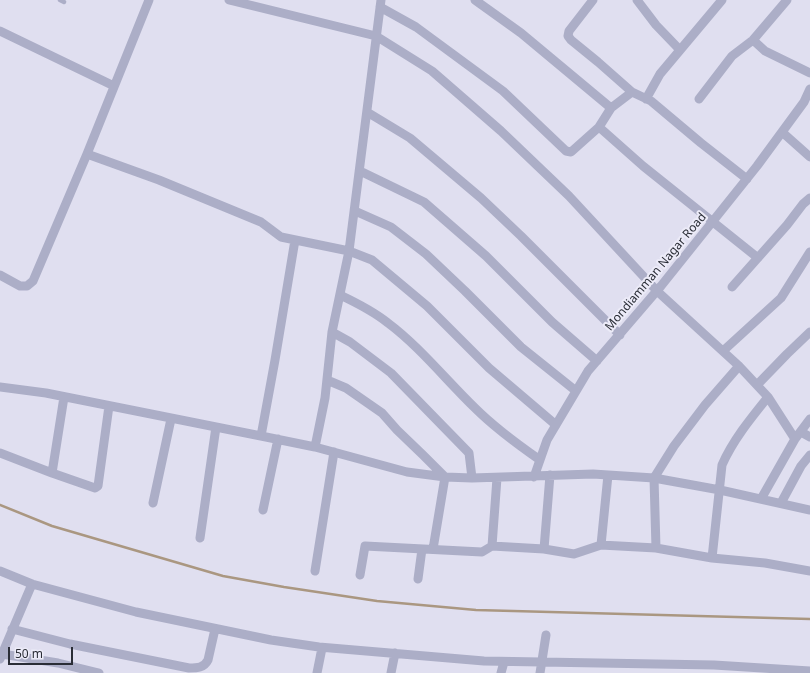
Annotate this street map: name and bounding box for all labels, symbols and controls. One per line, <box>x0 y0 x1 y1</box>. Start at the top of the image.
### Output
street label: Mondiamman Nagar Road <box>602 210 710 334</box>
scale bar <box>10 639 75 665</box>
text: 50 m <box>15 645 43 662</box>

